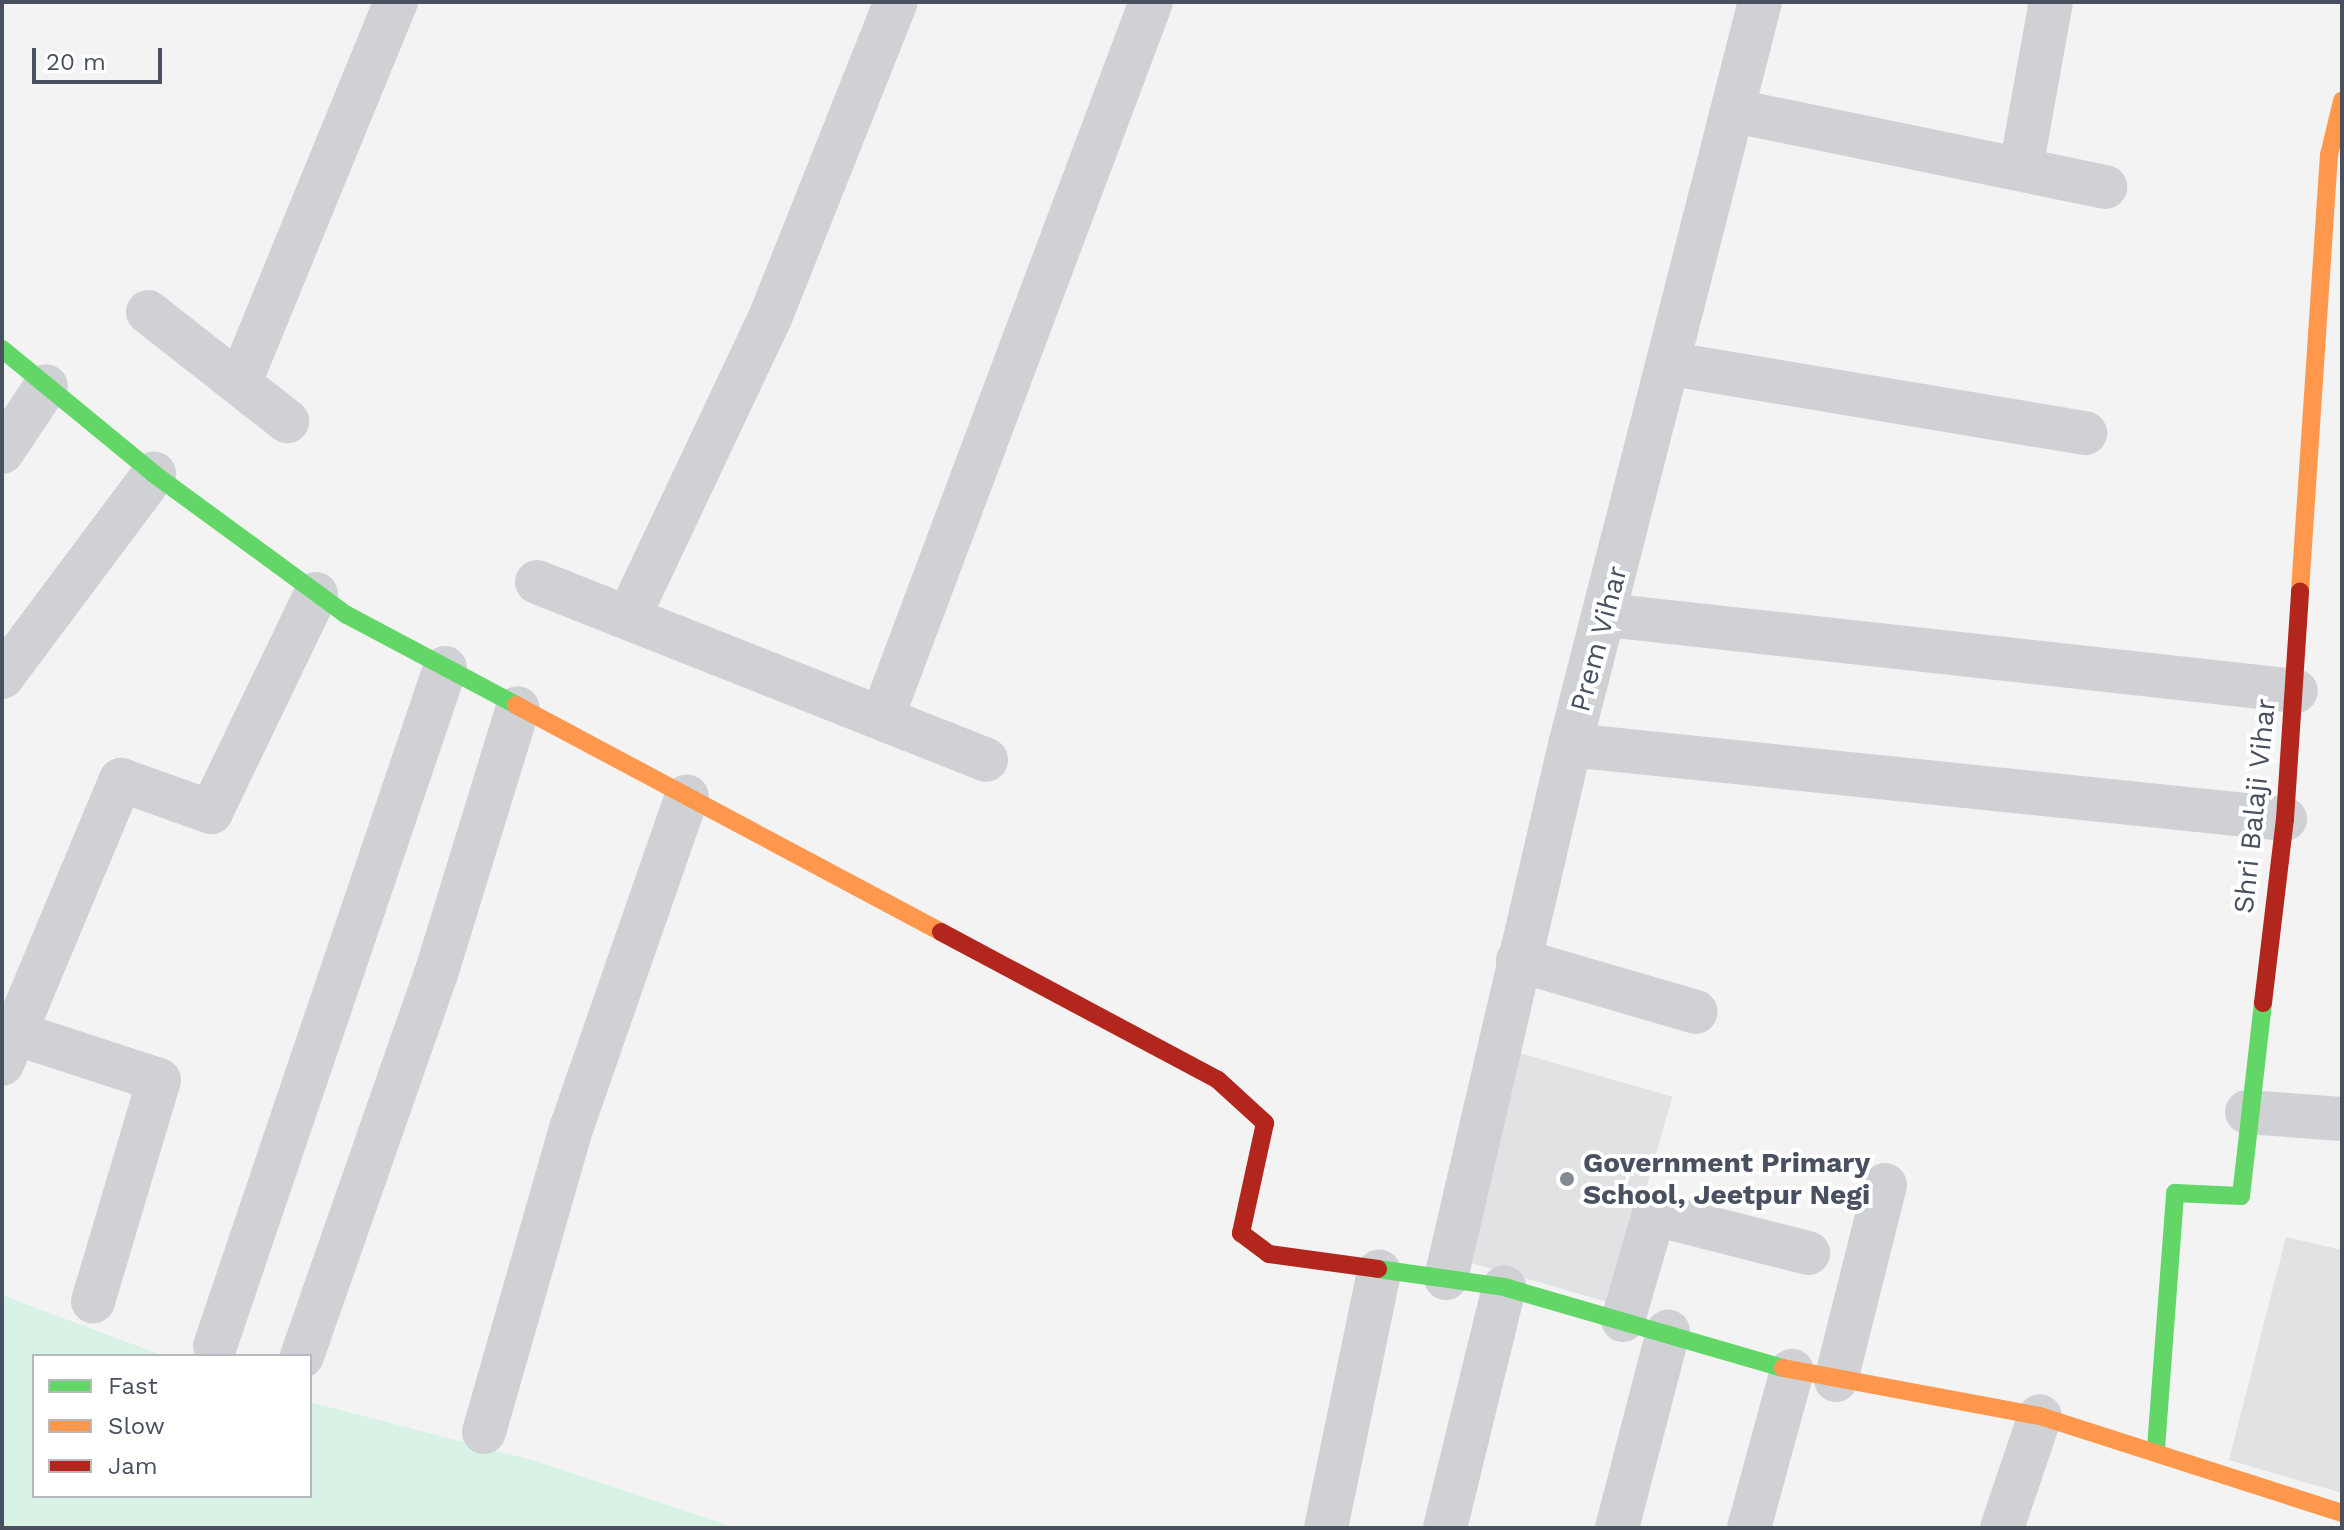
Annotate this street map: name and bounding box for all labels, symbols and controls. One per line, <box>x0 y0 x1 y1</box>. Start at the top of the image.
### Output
scale bar <box>36 32 166 82</box>
text: 20 m <box>46 48 106 76</box>
street label: Prem Vihar <box>1563 562 1635 716</box>
street label: Shri Balaji Vihar <box>2227 696 2283 916</box>
place label: Government Primary School, Jeetpur Negi <box>1583 1146 1871 1212</box>
marker: Government Primary School, Jeetpur Negi <box>1558 1170 1576 1188</box>
legend <box>32 1354 312 1498</box>
text: Fast <box>108 1372 158 1400</box>
text: Slow <box>108 1412 165 1440</box>
text: Jam <box>108 1452 158 1480</box>

